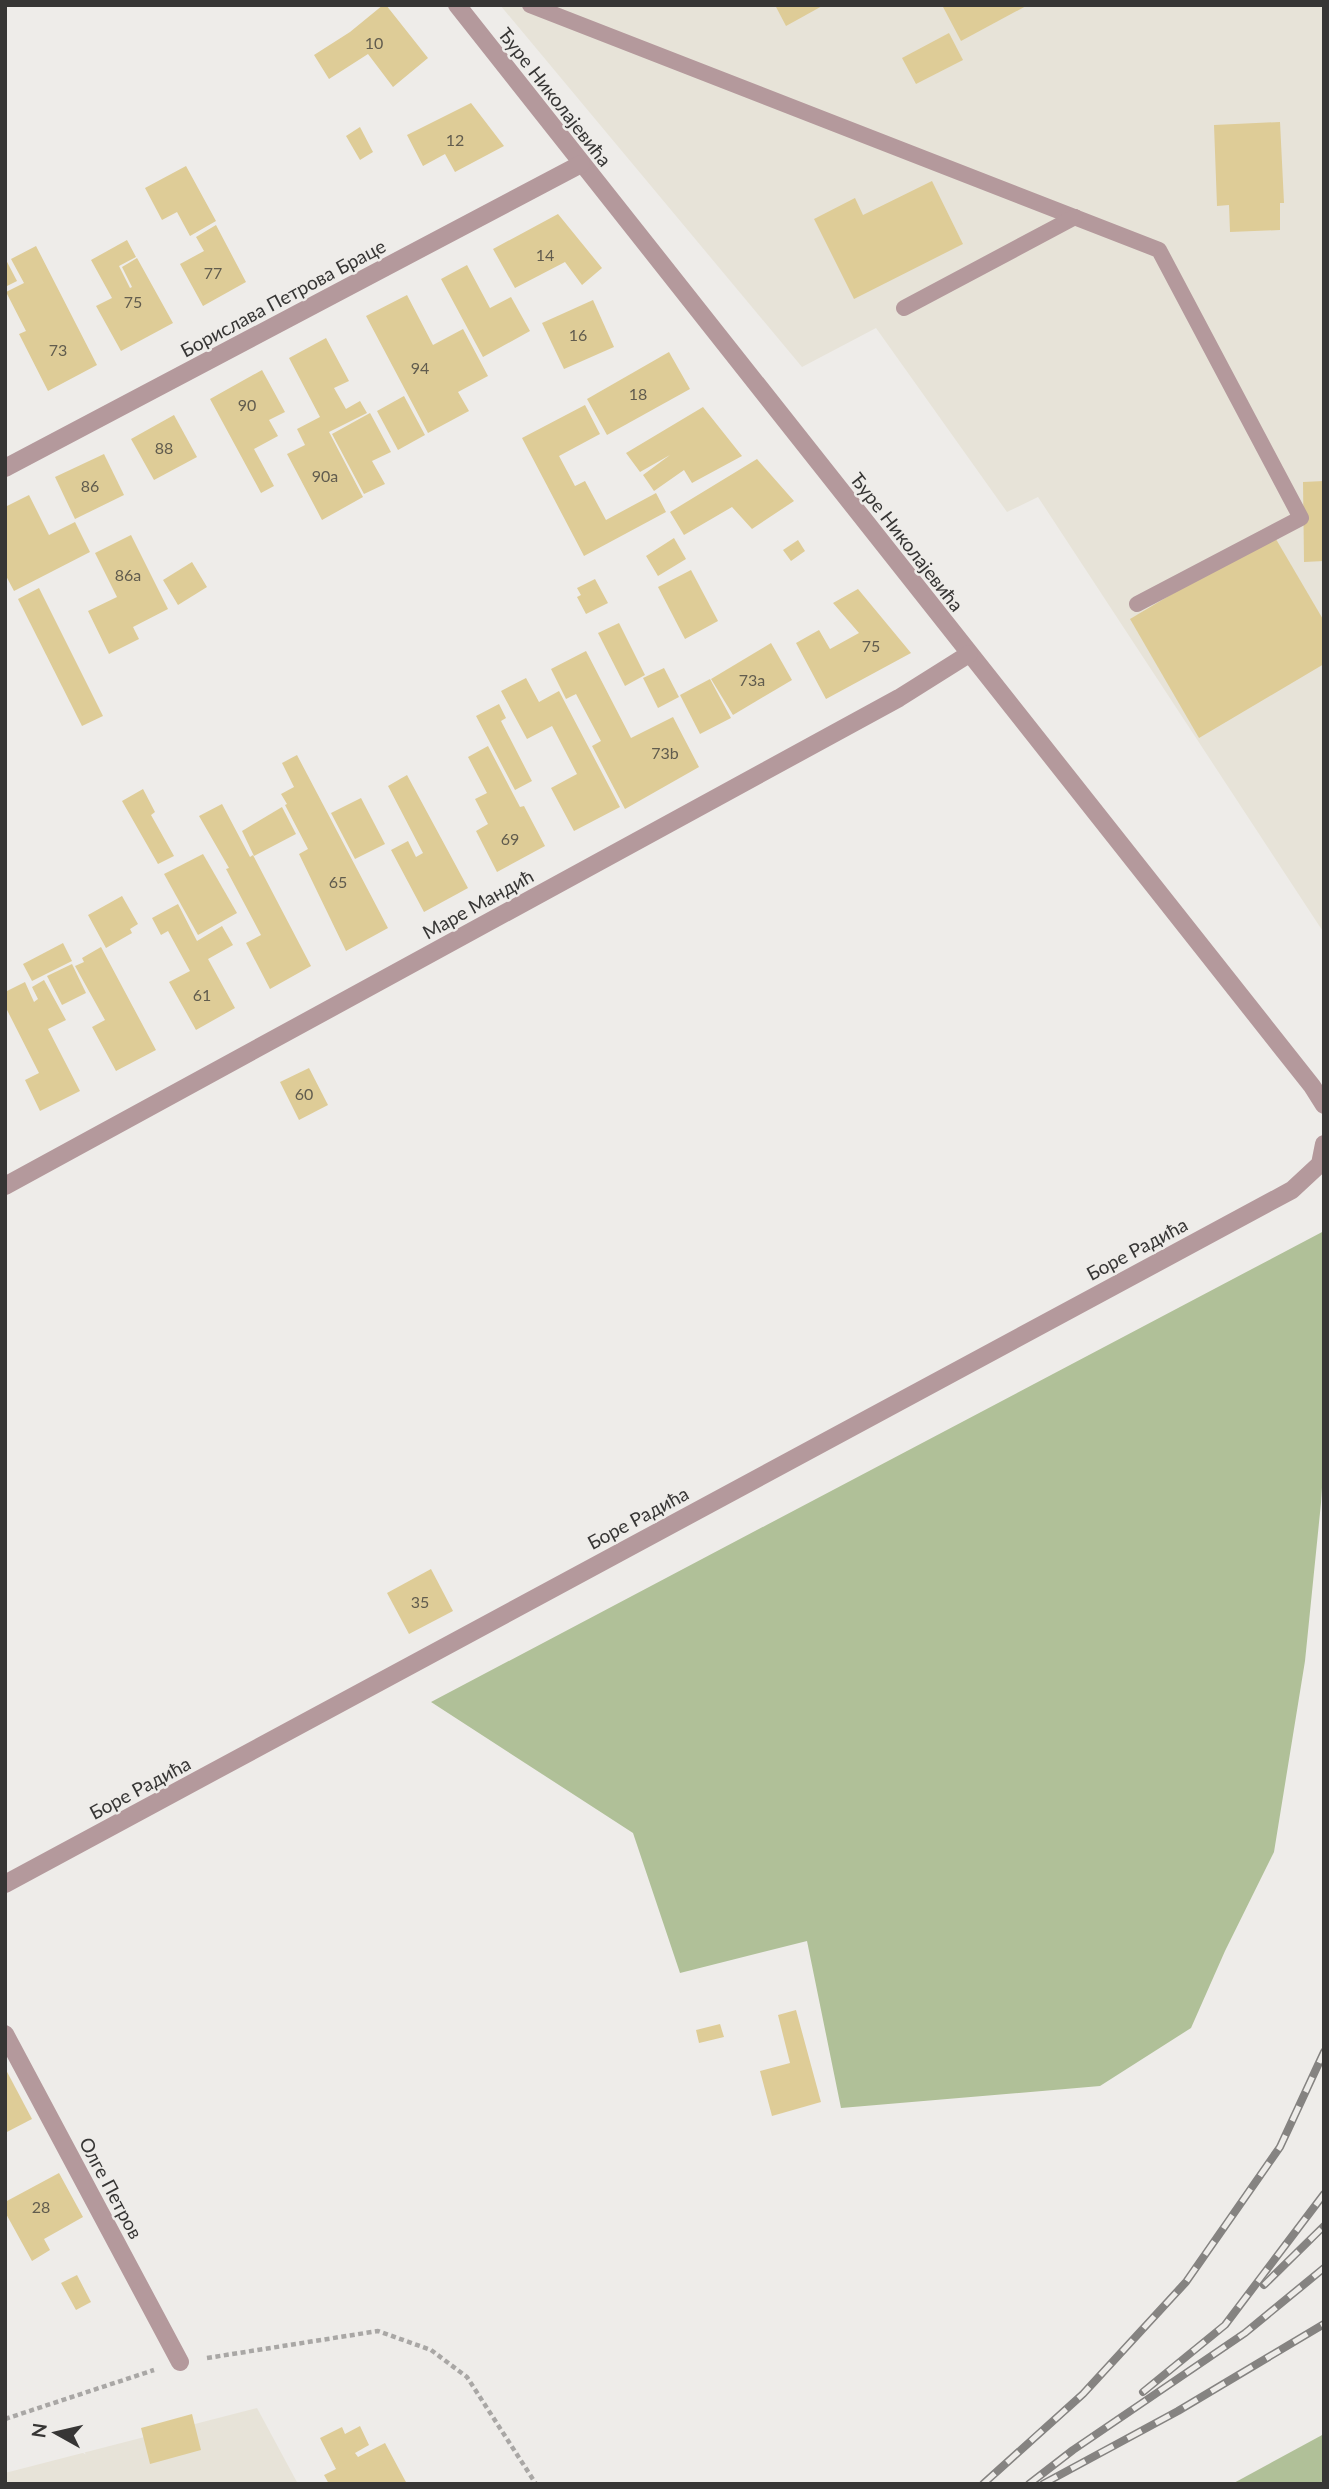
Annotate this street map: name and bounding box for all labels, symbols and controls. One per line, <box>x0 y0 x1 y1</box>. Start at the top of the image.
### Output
street label: Ђуре Николајевића <box>494 23 617 171</box>
house number: 10 <box>365 33 383 52</box>
house number: 12 <box>446 130 464 149</box>
street label: Борислава Петрова Браце <box>176 234 389 361</box>
house number: 14 <box>536 245 554 264</box>
house number: 77 <box>204 263 222 282</box>
house number: 75 <box>124 292 142 311</box>
house number: 16 <box>569 325 587 344</box>
house number: 73 <box>49 340 67 359</box>
house number: 94 <box>411 358 429 377</box>
house number: 18 <box>629 384 647 403</box>
house number: 90 <box>238 395 256 414</box>
house number: 88 <box>155 438 173 457</box>
house number: 90a <box>312 466 338 485</box>
street label: Ђуре Николајевића <box>846 468 969 616</box>
house number: 86 <box>81 476 99 495</box>
house number: 86a <box>115 565 141 584</box>
house number: 75 <box>862 636 880 655</box>
house number: 73a <box>739 670 765 689</box>
house number: 73b <box>651 743 679 762</box>
house number: 69 <box>501 829 519 848</box>
street label: Маре Мандић <box>418 864 537 943</box>
house number: 65 <box>329 872 347 891</box>
house number: 61 <box>193 985 211 1004</box>
house number: 60 <box>295 1084 313 1103</box>
street label: Боре Радића <box>1082 1212 1191 1285</box>
street label: Боре Радића <box>583 1481 692 1554</box>
house number: 35 <box>411 1592 429 1611</box>
street label: Боре Радића <box>85 1751 194 1824</box>
street label: Олге Петров <box>75 2133 148 2243</box>
house number: 28 <box>32 2197 50 2216</box>
north arrow <box>21 2398 91 2468</box>
text: N <box>26 2422 51 2439</box>

